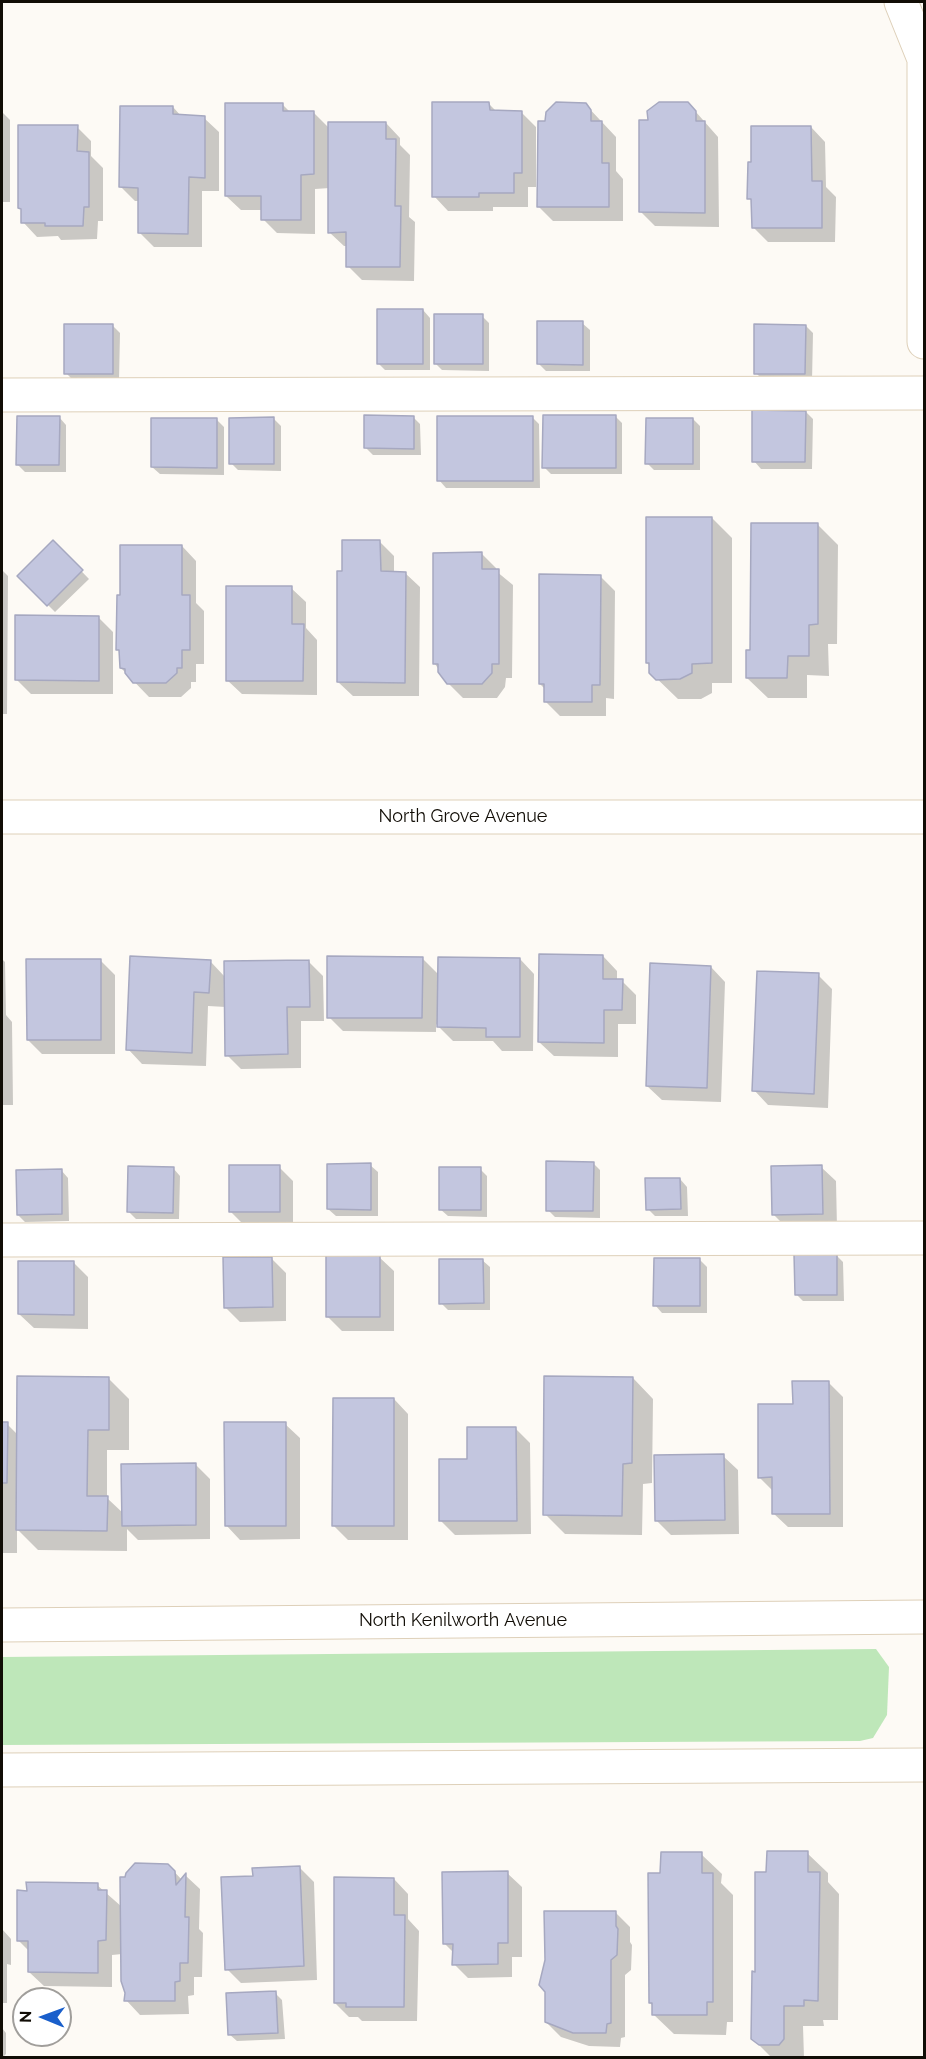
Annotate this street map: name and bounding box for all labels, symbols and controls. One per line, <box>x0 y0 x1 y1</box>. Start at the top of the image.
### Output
street label: North Grove Avenue <box>379 806 547 828</box>
street label: North Kenilworth Avenue <box>359 1610 567 1632</box>
north arrow <box>12 1987 72 2047</box>
text: N <box>16 2010 35 2023</box>

